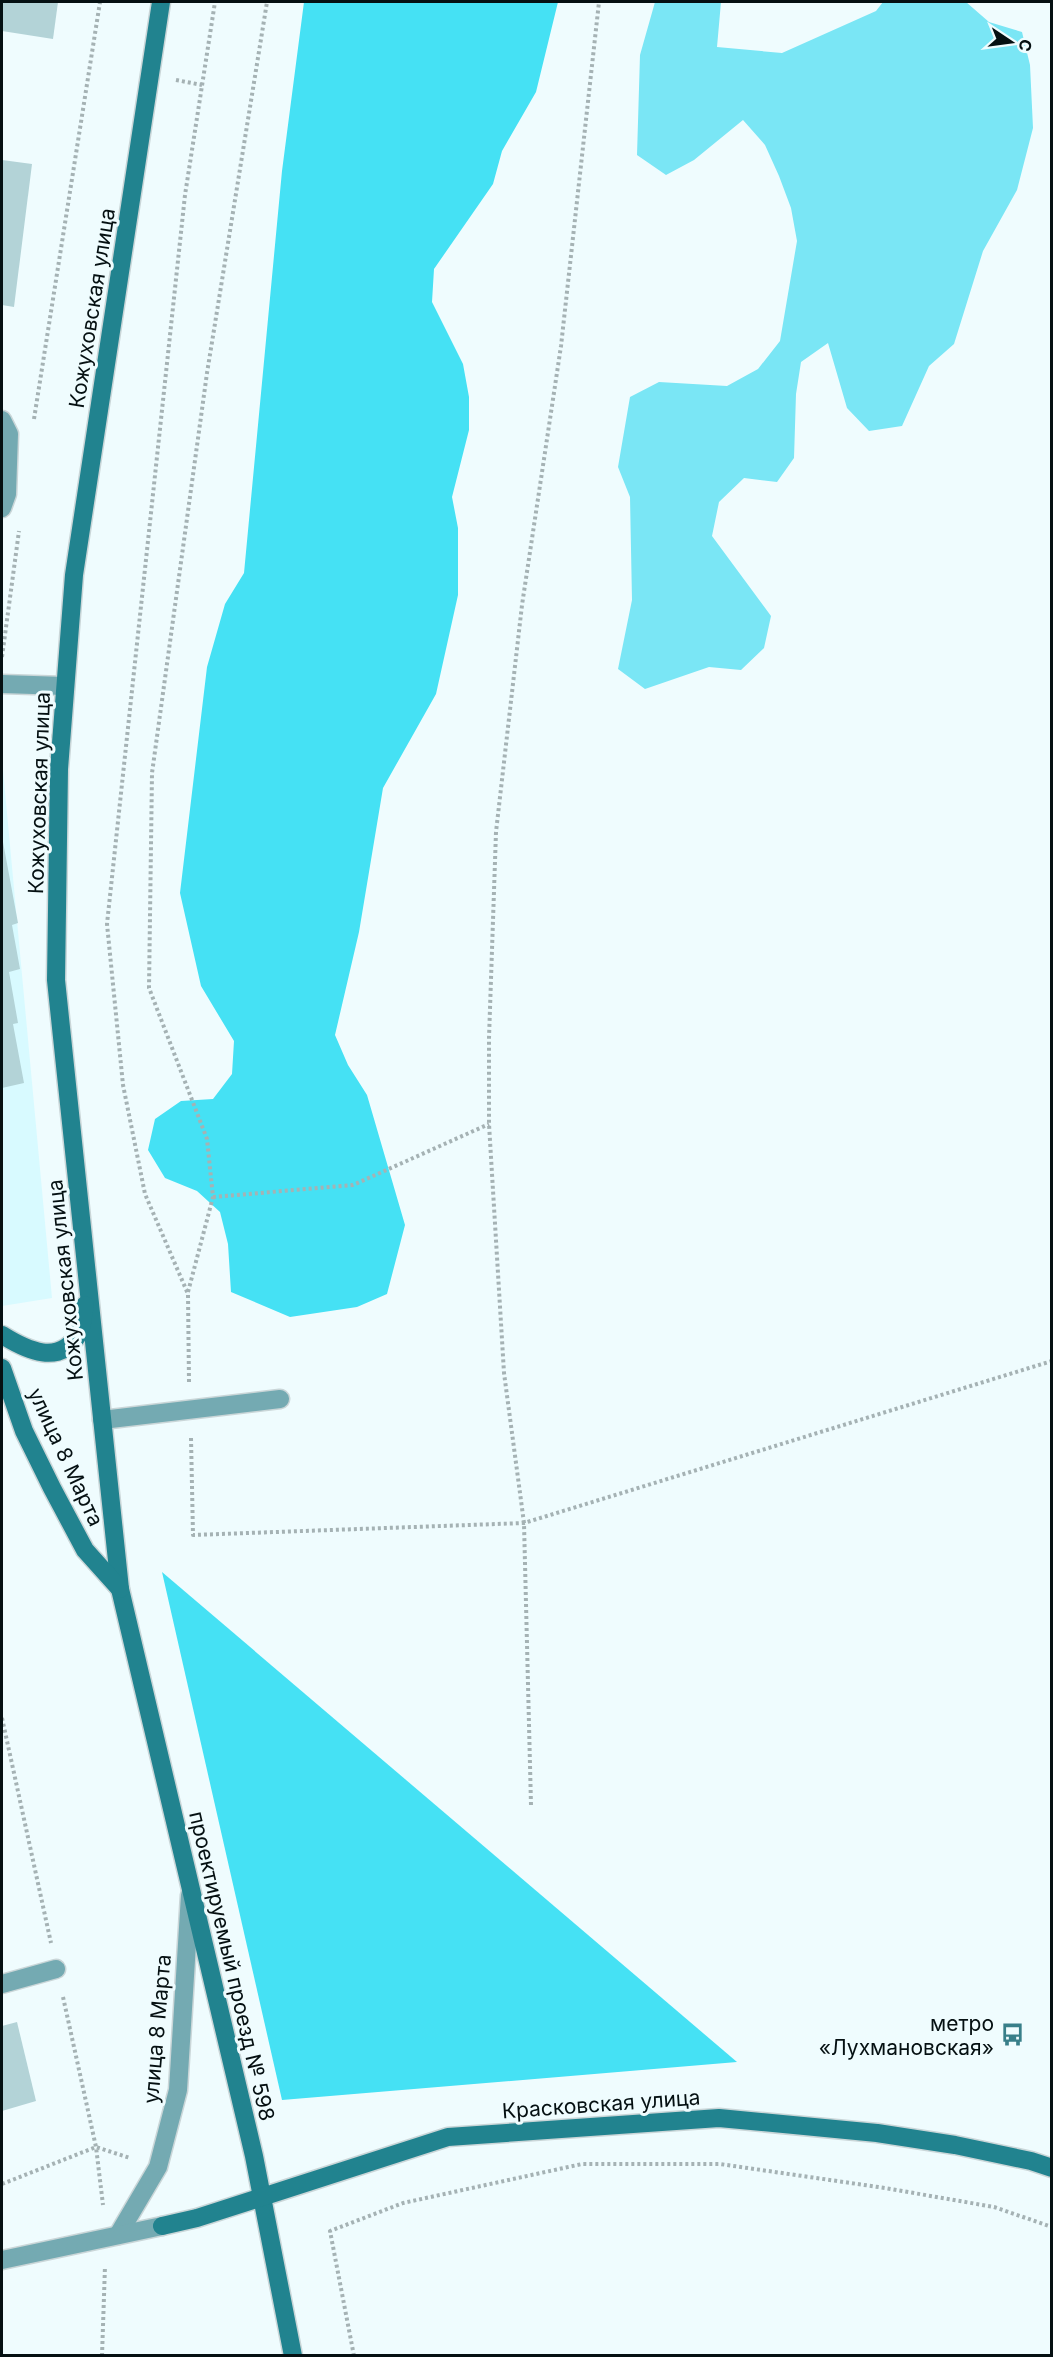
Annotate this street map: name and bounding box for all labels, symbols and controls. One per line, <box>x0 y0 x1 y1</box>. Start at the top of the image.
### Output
north arrow <box>981 12 1041 72</box>
text: С <box>1015 37 1037 54</box>
street label: Кожуховская улица <box>64 206 120 410</box>
street label: Кожуховская улица <box>23 692 55 894</box>
street label: Кожуховская улица <box>42 1178 88 1382</box>
street label: улица 8 Марта <box>23 1384 109 1530</box>
street label: проектируемый проезд № 598 <box>184 1809 280 2123</box>
street label: улица 8 Марта <box>138 1953 176 2105</box>
place label: метро «Лухмановская» <box>819 2011 994 2060</box>
bus stop icon: метро «Лухмановская» <box>999 2022 1025 2048</box>
street label: Красковская улица <box>501 2085 701 2123</box>

